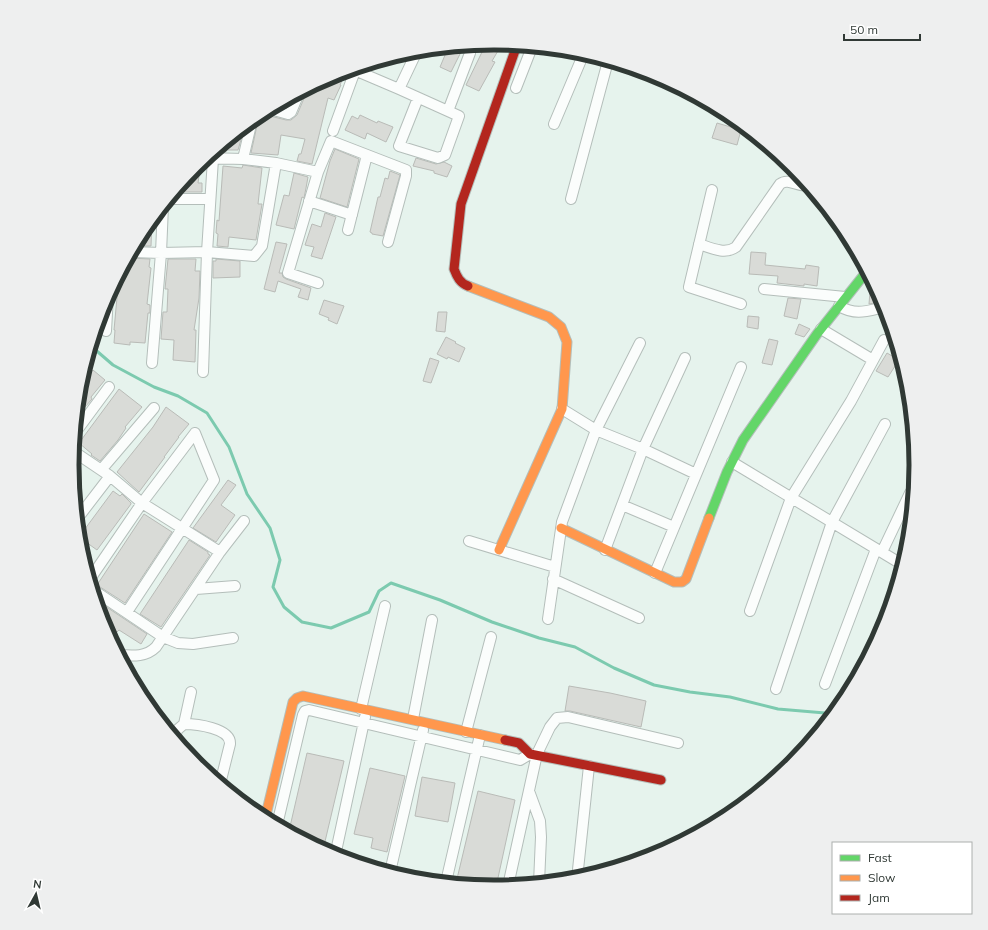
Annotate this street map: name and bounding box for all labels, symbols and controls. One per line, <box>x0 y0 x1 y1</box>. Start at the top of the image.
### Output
scale bar <box>844 16 920 42</box>
text: 50 m <box>850 22 878 37</box>
legend <box>832 842 972 914</box>
text: Fast <box>868 850 892 865</box>
text: Slow <box>868 870 896 885</box>
north arrow <box>16 874 56 914</box>
text: N <box>32 877 42 892</box>
text: Jam <box>868 890 890 905</box>

